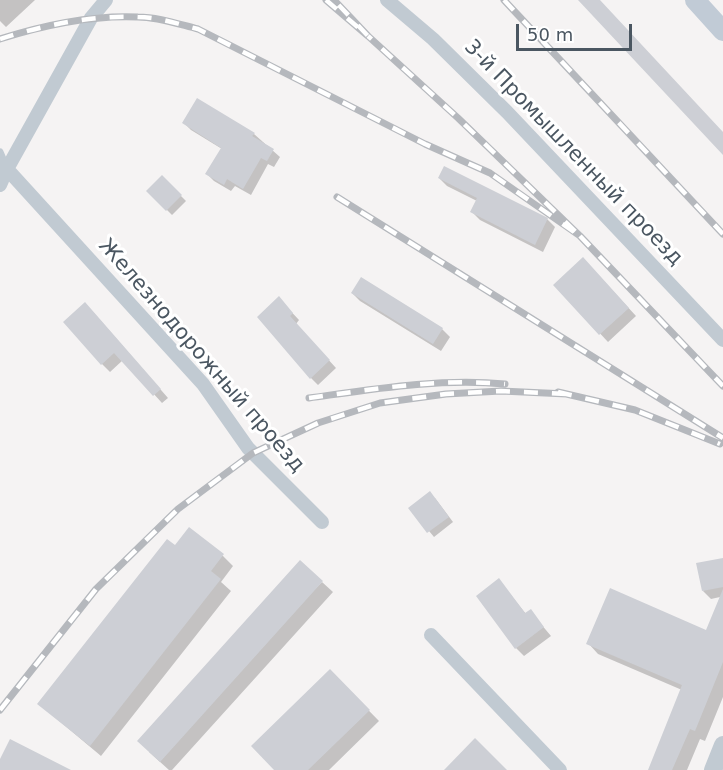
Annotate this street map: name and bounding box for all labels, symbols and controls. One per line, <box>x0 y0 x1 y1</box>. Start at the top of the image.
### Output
scale bar <box>519 12 634 50</box>
text: 50 m <box>527 24 573 45</box>
street label: 3-й Промышленный проезд <box>458 35 688 271</box>
street label: Железнодорожный проезд <box>93 234 309 478</box>

